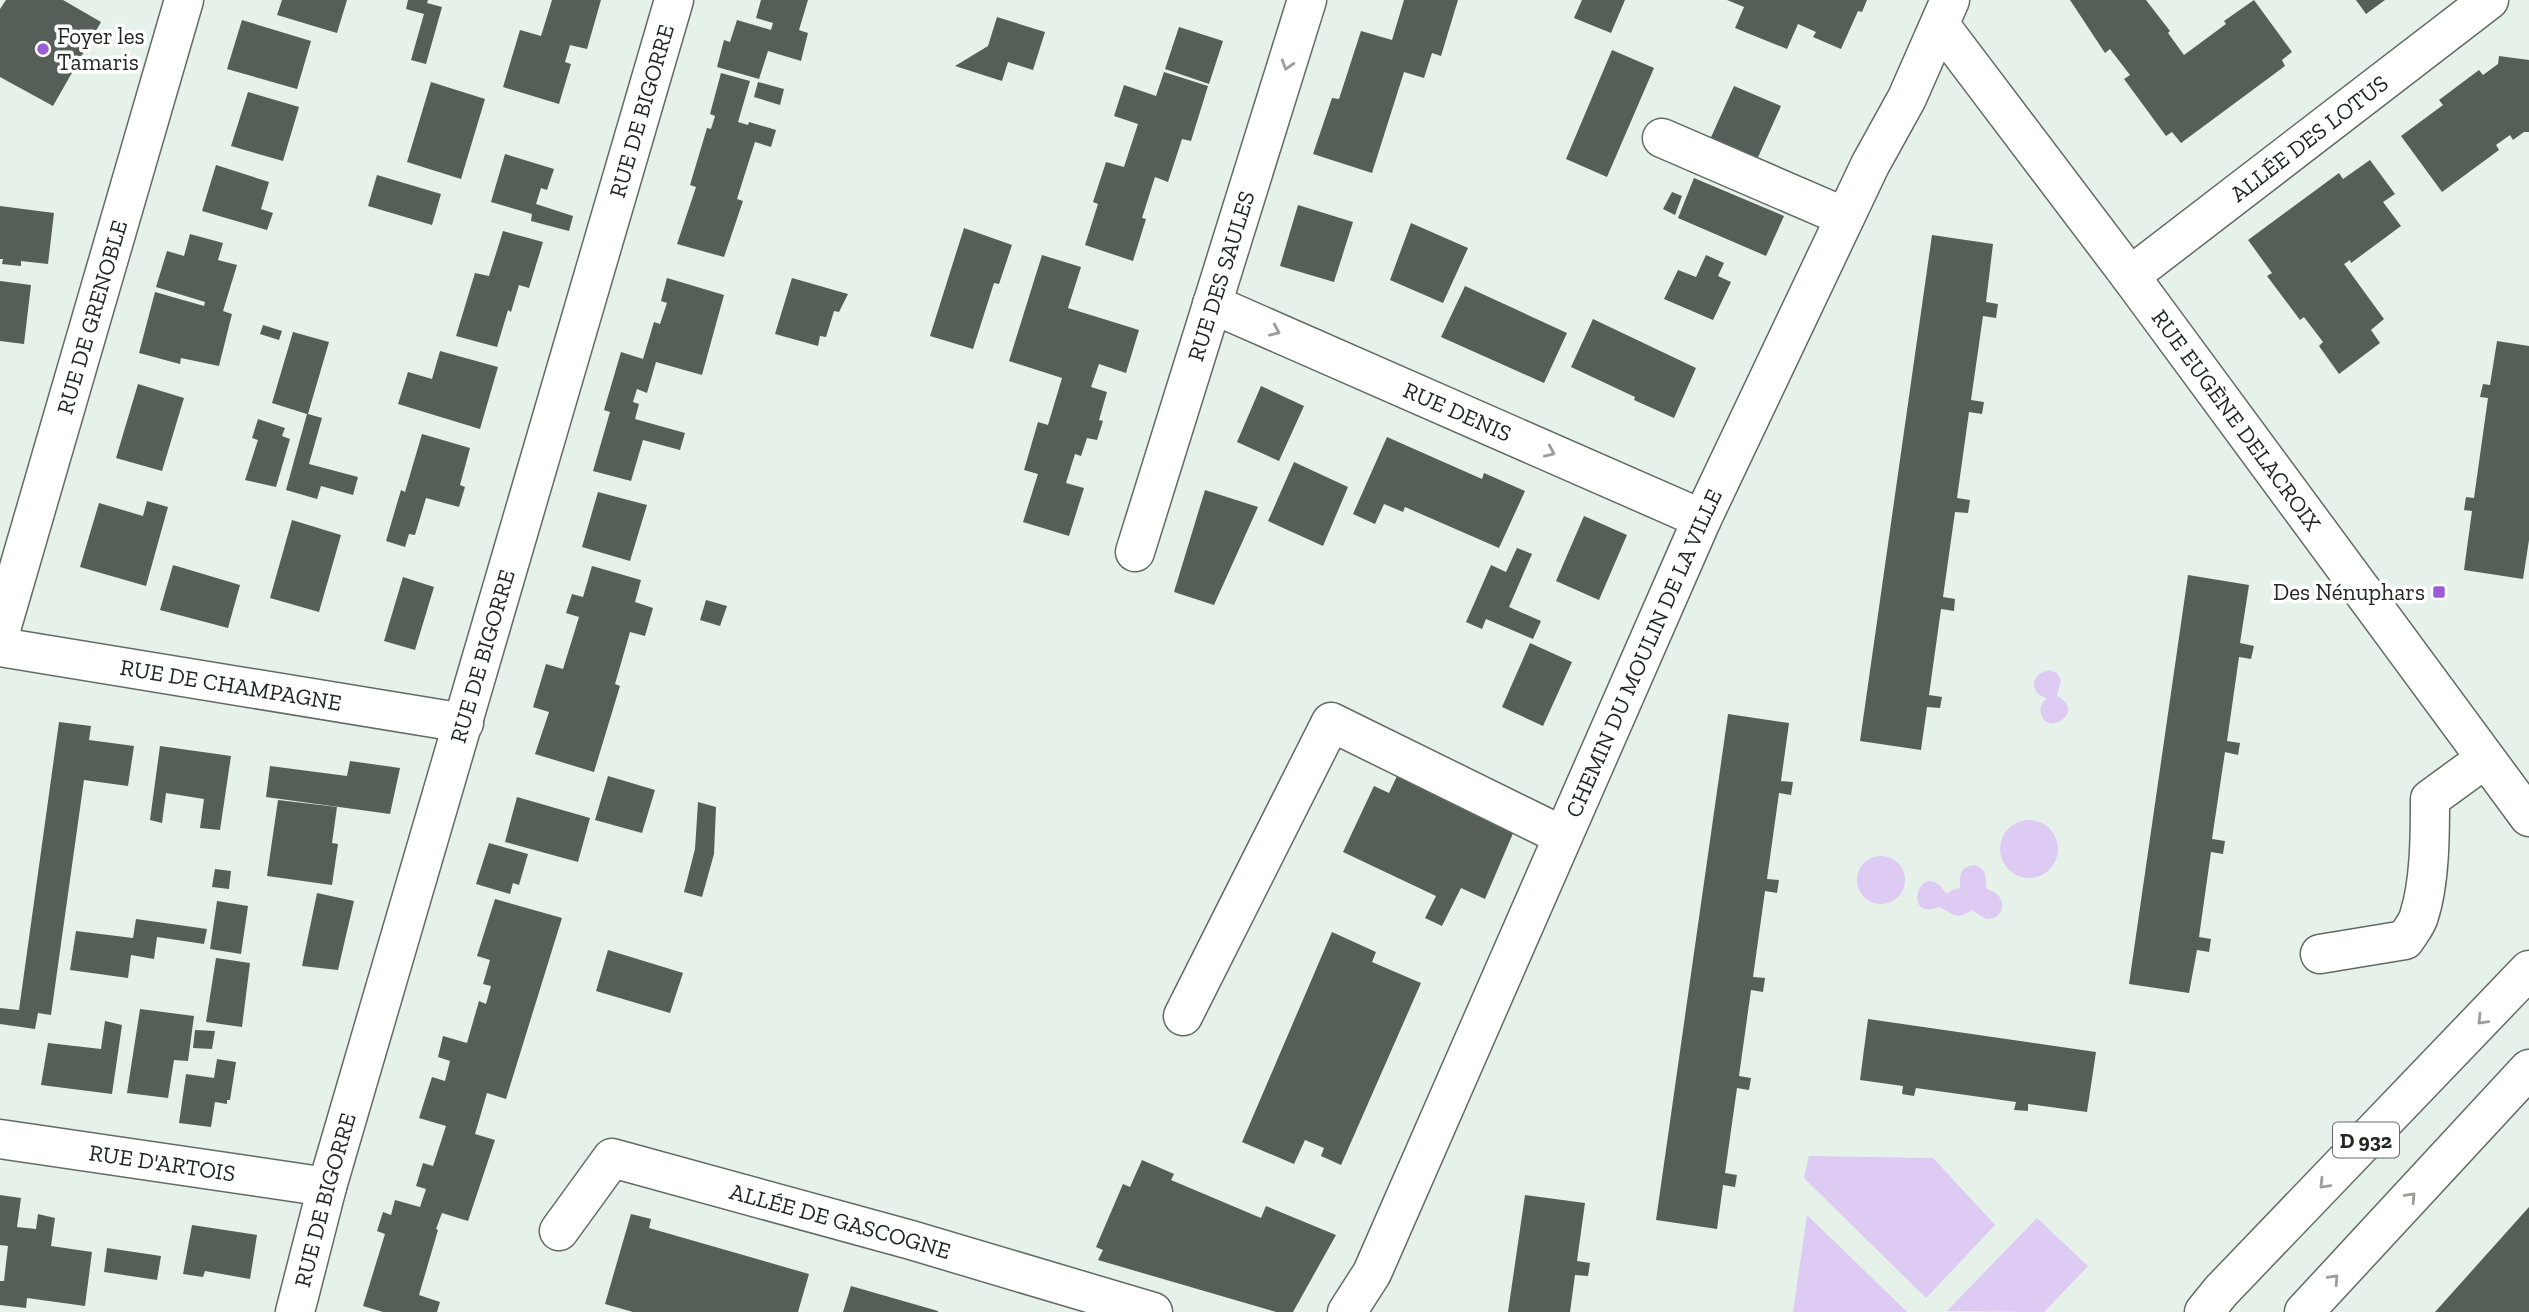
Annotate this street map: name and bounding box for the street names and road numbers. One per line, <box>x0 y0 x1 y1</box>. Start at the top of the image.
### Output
street label: RUE DE BIGORRE <box>603 21 680 201</box>
street label: ALLÉE DES LOTUS <box>2225 69 2394 208</box>
street label: RUE DES SAULES <box>1181 188 1261 365</box>
street label: RUE DE GRENOBLE <box>50 217 133 417</box>
street label: RUE EUGÈNE DELACROIX <box>2146 304 2327 537</box>
street label: RUE DENIS <box>1399 376 1516 448</box>
street label: CHEMIN DU MOULIN DE LA VILLE <box>1559 485 1728 822</box>
street label: RUE DE BIGORRE <box>444 566 521 746</box>
street label: RUE DE CHAMPAGNE <box>118 653 344 717</box>
street label: RUE DE BIGORRE <box>288 1110 362 1290</box>
road number: D 932 <box>2333 1122 2399 1158</box>
street label: RUE D'ARTOIS <box>87 1138 237 1187</box>
street label: ALLÉE DE GASCOGNE <box>727 1177 954 1265</box>

